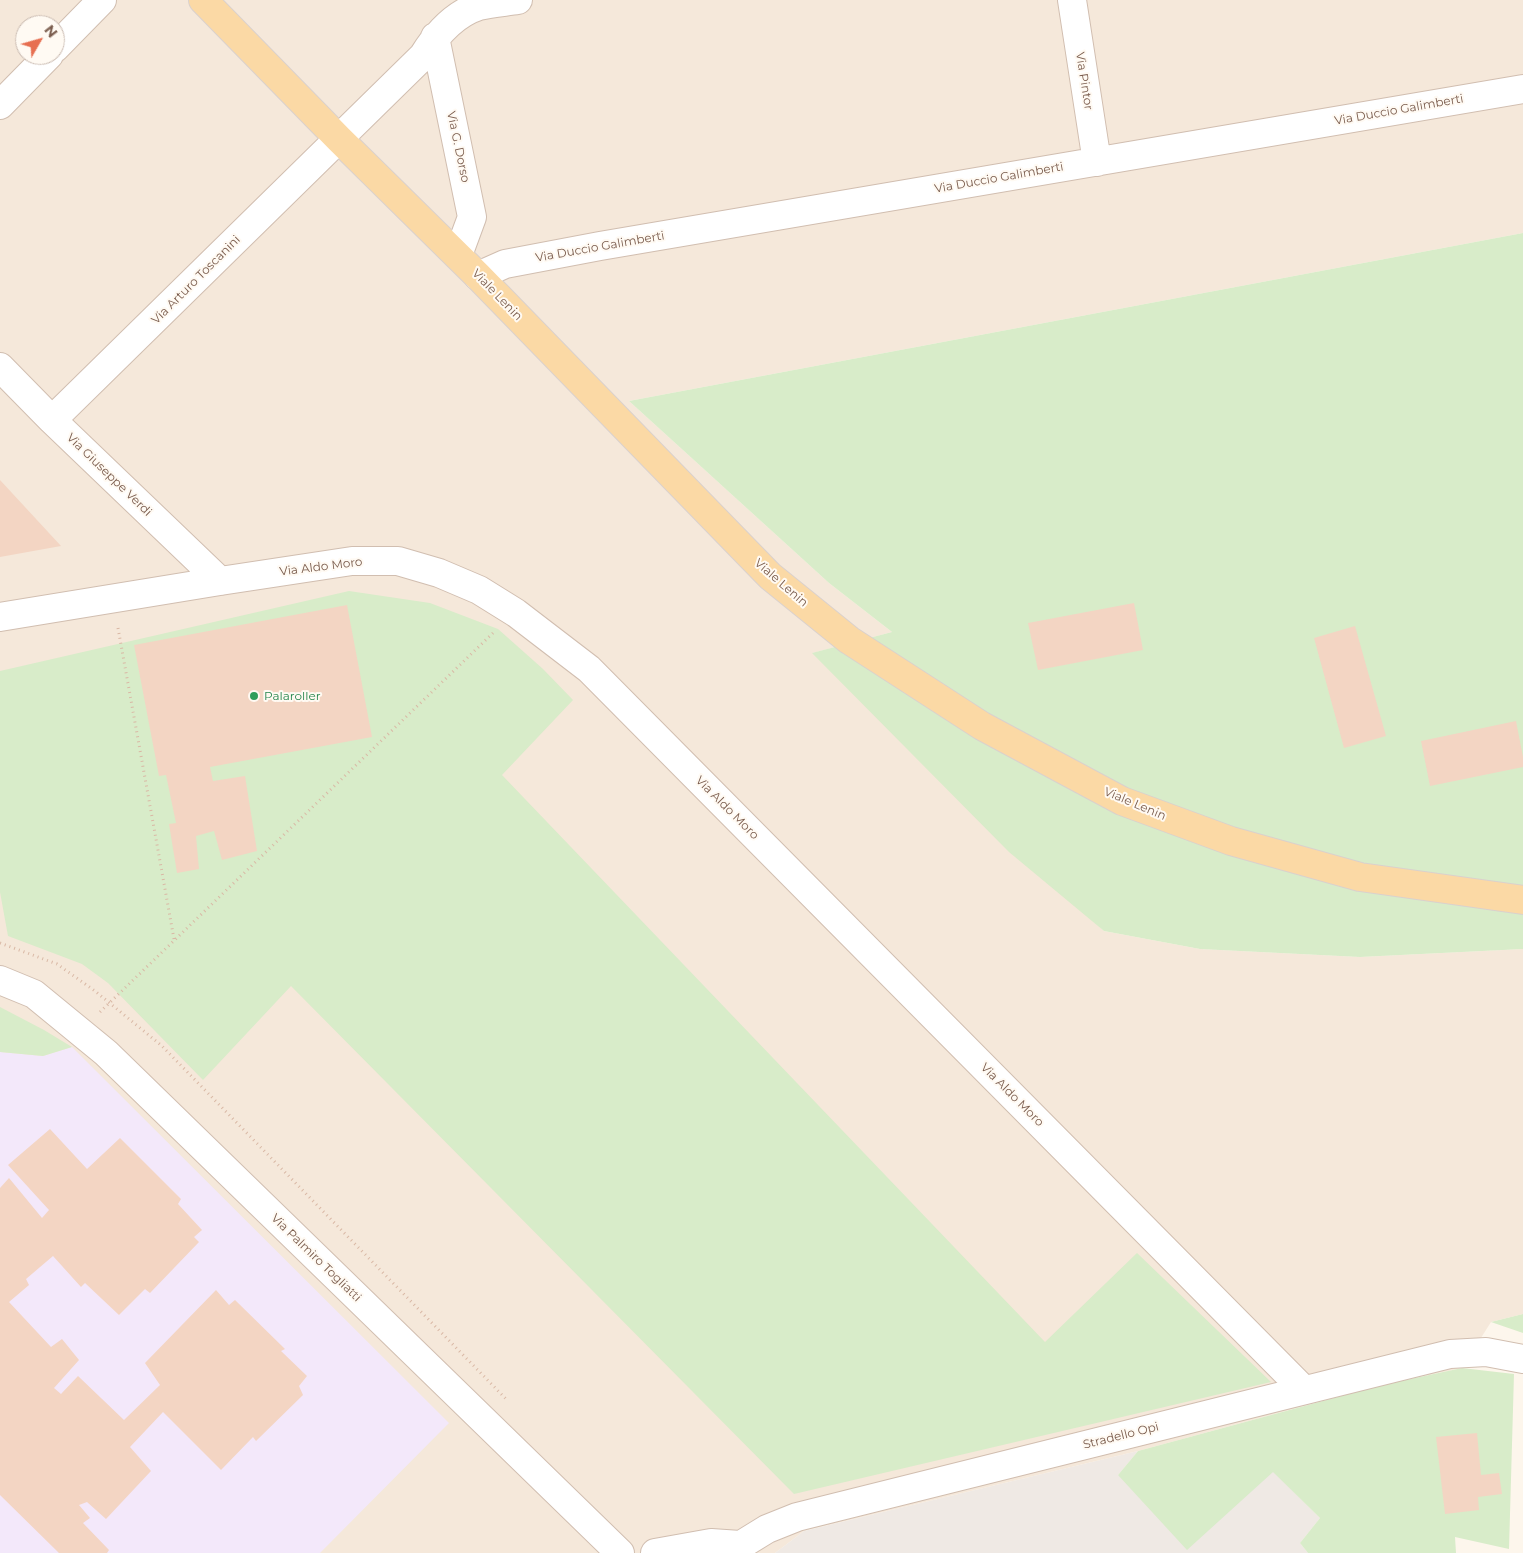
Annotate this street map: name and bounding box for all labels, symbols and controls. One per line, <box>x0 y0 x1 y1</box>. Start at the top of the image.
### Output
north arrow <box>15 15 65 65</box>
text: N <box>40 21 62 41</box>
street label: Via Pintor <box>1072 51 1096 111</box>
street label: Via Duccio Galimberti <box>1333 92 1465 128</box>
street label: Via G. Dorso <box>443 110 473 184</box>
street label: Via Duccio Galimberti <box>933 160 1065 196</box>
street label: Via Duccio Galimberti <box>534 229 666 265</box>
street label: Via Arturo Toscanini <box>149 233 243 327</box>
street label: Viale Lenin <box>469 266 525 324</box>
street label: Via Giuseppe Verdi <box>63 431 155 519</box>
street label: Via Aldo Moro <box>279 555 363 579</box>
street label: Viale Lenin <box>751 556 811 610</box>
place label: Palaroller <box>264 689 321 703</box>
marker: Palaroller <box>248 690 260 702</box>
street label: Via Aldo Moro <box>692 773 762 843</box>
street label: Viale Lenin <box>1102 785 1168 823</box>
street label: Via Aldo Moro <box>977 1060 1047 1130</box>
street label: Via Palmiro Togliatti <box>268 1211 364 1305</box>
street label: Stradello Opi <box>1082 1420 1160 1452</box>

